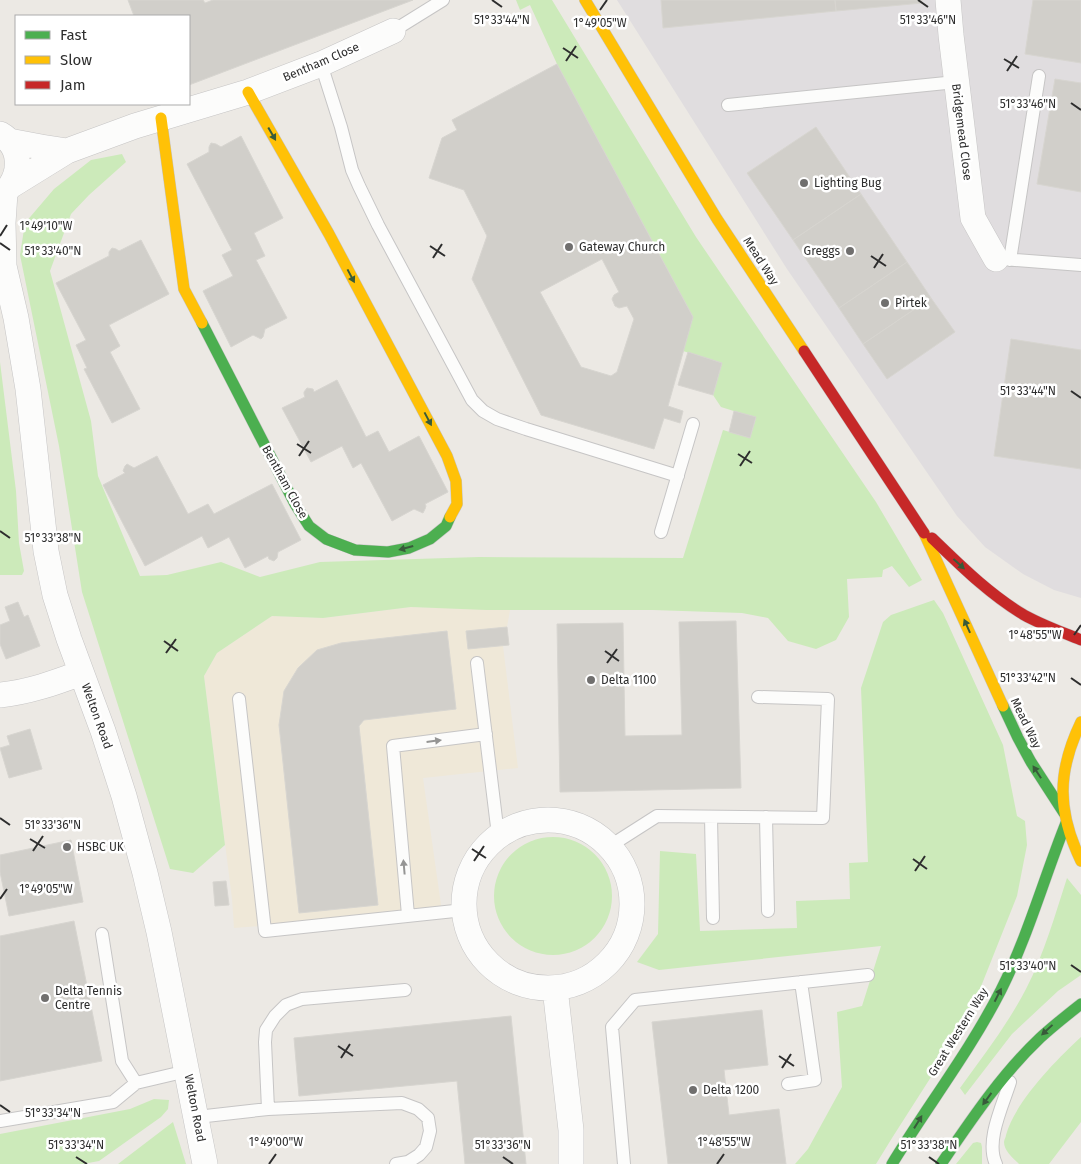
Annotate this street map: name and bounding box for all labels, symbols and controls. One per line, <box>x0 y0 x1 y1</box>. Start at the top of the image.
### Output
text: 51°33'44"N <box>474 13 530 27</box>
text: 51°33'46"N <box>900 13 956 27</box>
legend <box>15 15 190 105</box>
text: 1°49'05"W <box>573 16 627 30</box>
text: Fast <box>60 26 87 44</box>
street label: Bentham Close <box>281 40 361 84</box>
text: Slow <box>60 51 92 69</box>
text: Jam <box>60 76 86 94</box>
street label: Bridgemead Close <box>949 83 975 181</box>
text: 51°33'46"N <box>1000 97 1056 111</box>
one-way arrow <box>268 127 276 141</box>
place label: Lighting Bug <box>814 176 882 190</box>
marker: Lighting Bug <box>798 177 810 189</box>
text: 1°49'10"W <box>19 219 73 233</box>
street label: Mead Way <box>740 234 782 288</box>
place label: Gateway Church <box>579 240 665 254</box>
marker: Gateway Church <box>563 241 575 253</box>
text: 51°33'40"N <box>25 244 81 258</box>
place label: Greggs <box>804 244 840 258</box>
marker: Greggs <box>844 245 856 257</box>
one-way arrow <box>347 269 356 282</box>
place label: Pirtek <box>895 296 928 310</box>
marker: Pirtek <box>879 297 891 309</box>
text: 51°33'44"N <box>1000 384 1056 398</box>
one-way arrow <box>424 412 432 426</box>
street label: Bentham Close <box>259 443 311 521</box>
text: 51°33'38"N <box>25 531 81 545</box>
one-way arrow <box>398 544 413 552</box>
one-way arrow <box>953 558 965 570</box>
one-way arrow <box>962 619 970 633</box>
text: 1°48'55"W <box>1008 628 1062 642</box>
text: 51°33'42"N <box>1000 671 1056 685</box>
place label: Delta 1100 <box>601 673 657 687</box>
marker: Delta 1100 <box>585 674 597 686</box>
street label: Welton Road <box>79 681 115 751</box>
street label: Mead Way <box>1008 695 1044 751</box>
one-way arrow <box>426 737 442 745</box>
one-way arrow <box>1032 766 1042 779</box>
text: 51°33'36"N <box>25 818 81 832</box>
place label: HSBC UK <box>77 840 125 854</box>
marker: HSBC UK <box>61 841 73 853</box>
one-way arrow <box>399 858 407 874</box>
text: 1°49'05"W <box>19 882 73 896</box>
text: 51°33'40"N <box>1000 959 1056 973</box>
place label: Delta Tennis Centre <box>55 984 122 1012</box>
street label: Great Western Way <box>925 985 991 1079</box>
one-way arrow <box>994 988 1002 1002</box>
marker: Delta Tennis Centre <box>39 992 51 1004</box>
one-way arrow <box>1042 1024 1054 1036</box>
street label: Welton Road <box>182 1073 208 1143</box>
place label: Delta 1200 <box>703 1083 760 1097</box>
marker: Delta 1200 <box>687 1084 699 1096</box>
one-way arrow <box>982 1092 992 1106</box>
text: 51°33'34"N <box>25 1106 81 1120</box>
one-way arrow <box>913 1116 922 1129</box>
text: 1°49'00"W <box>249 1135 303 1149</box>
text: 1°48'55"W <box>697 1135 751 1149</box>
text: 51°33'34"N <box>48 1138 104 1152</box>
text: 51°33'36"N <box>475 1138 531 1152</box>
text: 51°33'38"N <box>901 1138 957 1152</box>

